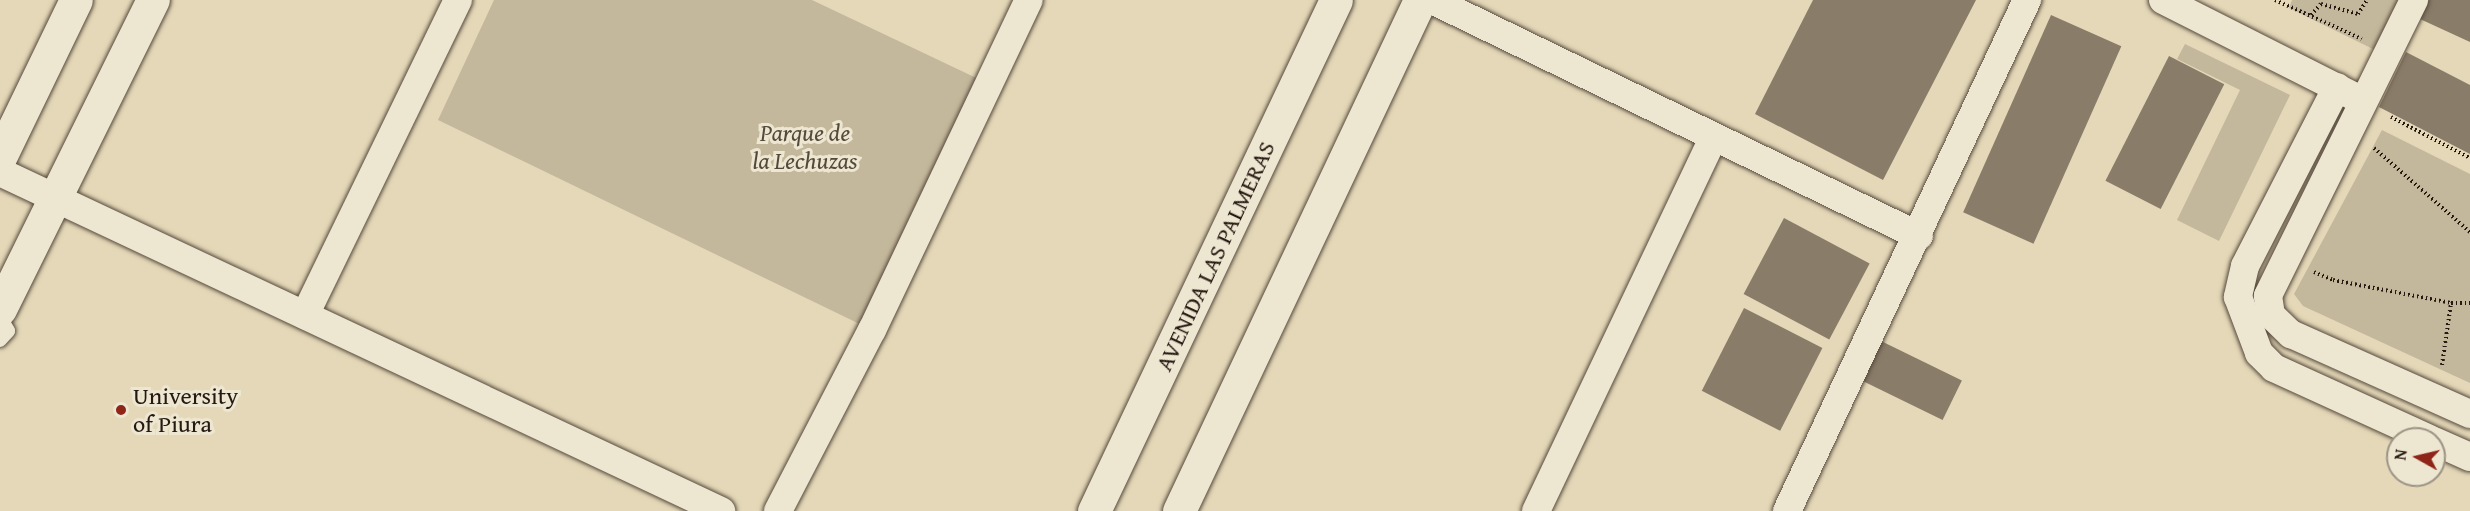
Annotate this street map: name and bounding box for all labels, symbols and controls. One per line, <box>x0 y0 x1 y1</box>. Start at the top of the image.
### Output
park label: Parque de la Lechuzas <box>753 119 857 175</box>
street label: AVENIDA LAS PALMERAS <box>1149 137 1281 375</box>
place label: University of Piura <box>133 382 238 438</box>
marker: University of Piura <box>114 403 128 417</box>
north arrow <box>2386 427 2446 487</box>
text: N <box>2388 448 2413 462</box>

